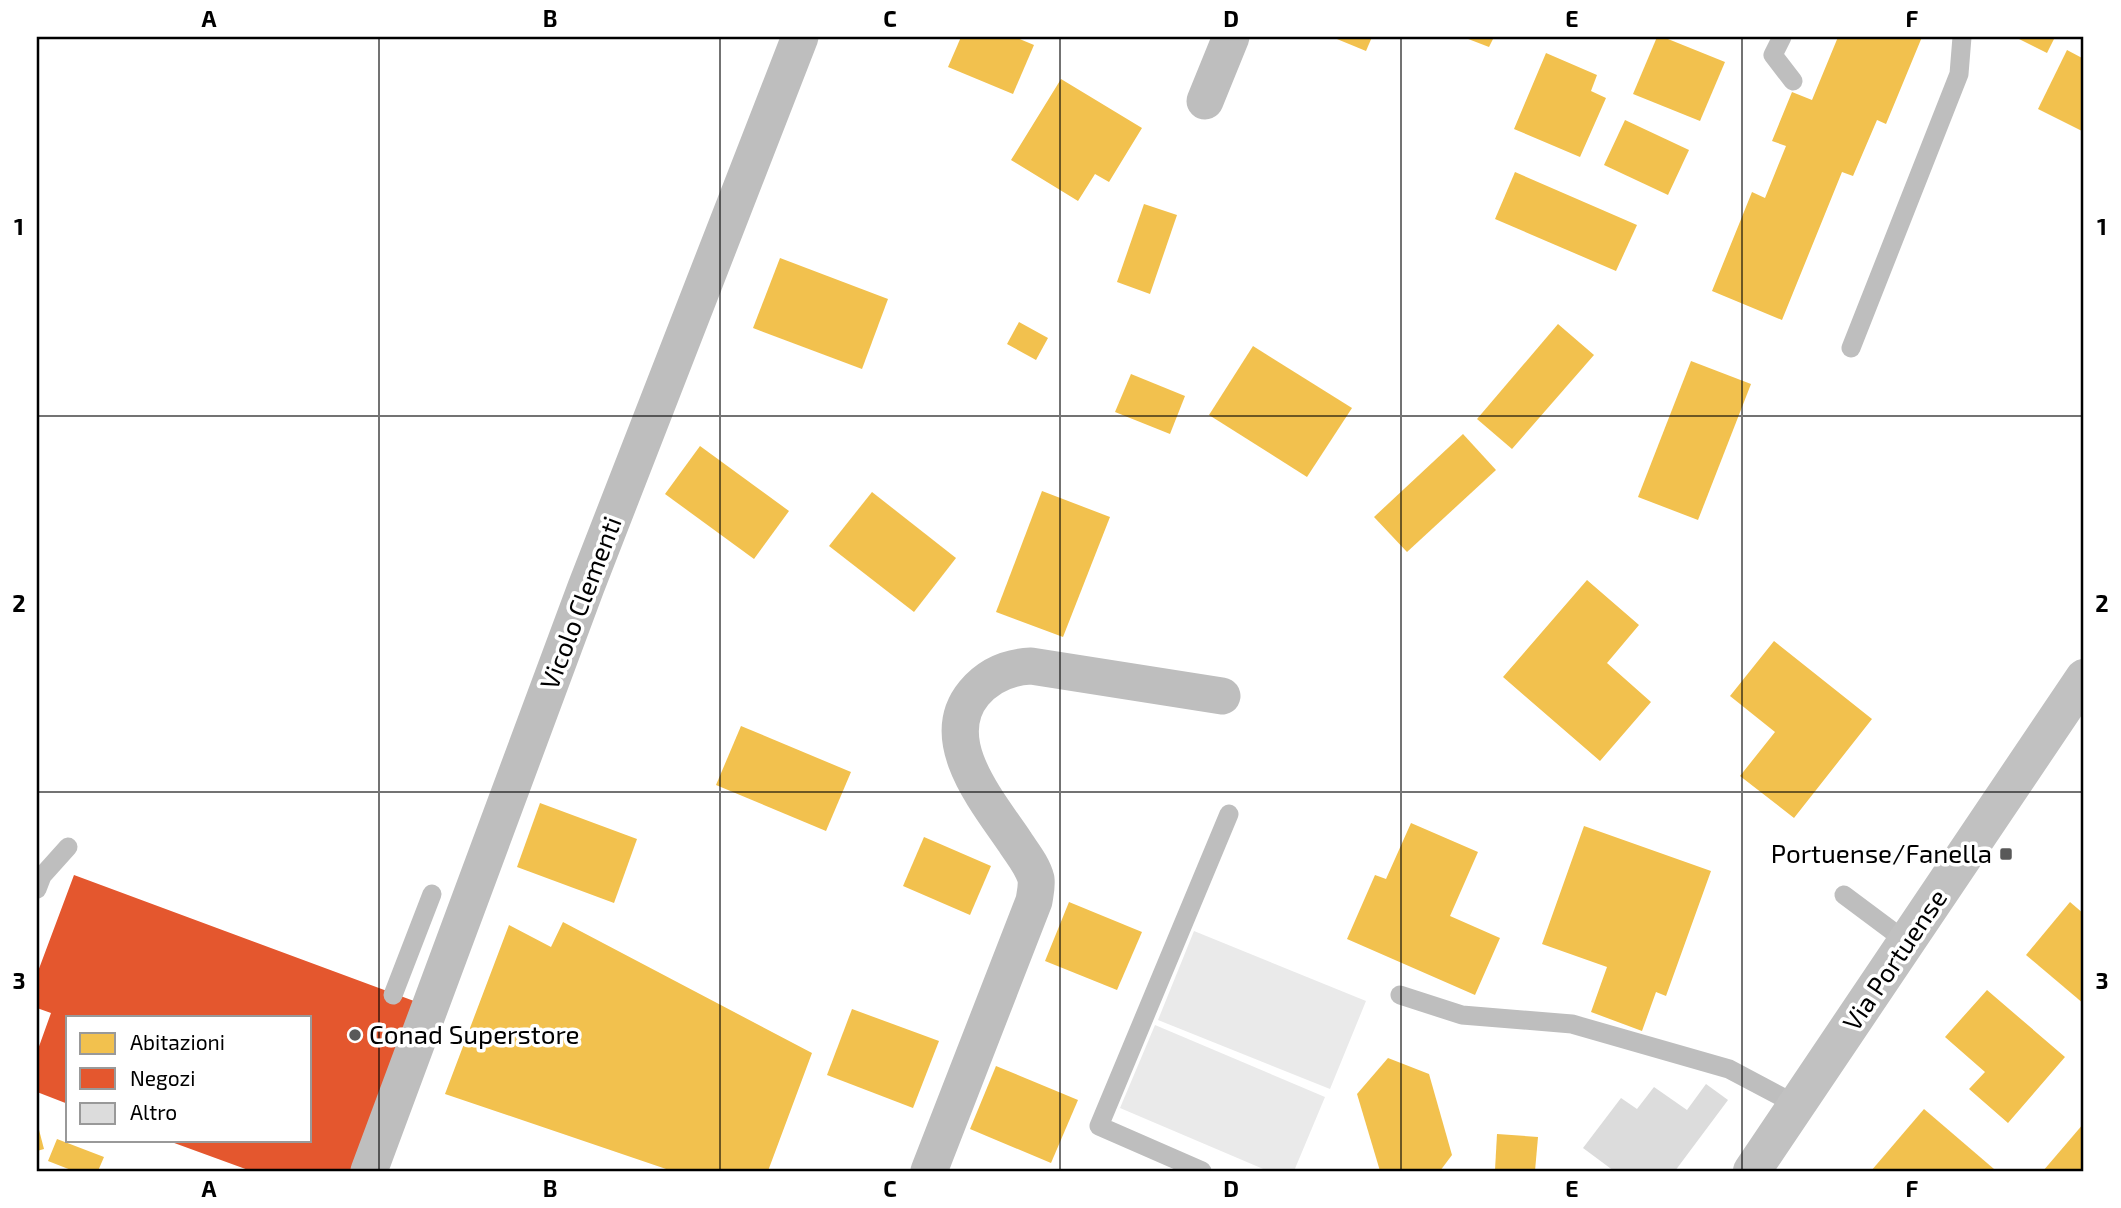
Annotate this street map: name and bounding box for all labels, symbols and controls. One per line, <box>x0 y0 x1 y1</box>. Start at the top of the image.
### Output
text: A <box>201 4 217 32</box>
text: B <box>543 4 557 32</box>
text: C <box>883 4 897 32</box>
text: D <box>1223 4 1239 32</box>
text: E <box>1565 4 1579 32</box>
text: F <box>1906 4 1919 32</box>
text: 1 <box>14 212 24 240</box>
text: 1 <box>2097 212 2107 240</box>
street label: Vicolo Clementi <box>532 512 627 693</box>
text: 2 <box>12 589 26 617</box>
text: 2 <box>2095 589 2109 617</box>
place label: Portuense/Fanella <box>1771 837 1992 868</box>
marker: Portuense/Fanella <box>1998 846 2014 862</box>
street label: Via Portuense <box>1835 883 1952 1036</box>
text: 3 <box>12 966 26 994</box>
text: 3 <box>2095 966 2109 994</box>
legend <box>66 1016 312 1142</box>
place label: Conad Superstore <box>369 1018 579 1049</box>
marker: Conad Superstore <box>347 1027 363 1043</box>
text: Abitazioni <box>130 1029 225 1054</box>
text: Negozi <box>130 1065 196 1090</box>
text: Altro <box>130 1099 177 1124</box>
text: A <box>201 1174 217 1202</box>
text: B <box>543 1174 557 1202</box>
text: C <box>883 1174 897 1202</box>
text: D <box>1223 1174 1239 1202</box>
text: E <box>1565 1174 1579 1202</box>
text: F <box>1906 1174 1919 1202</box>

